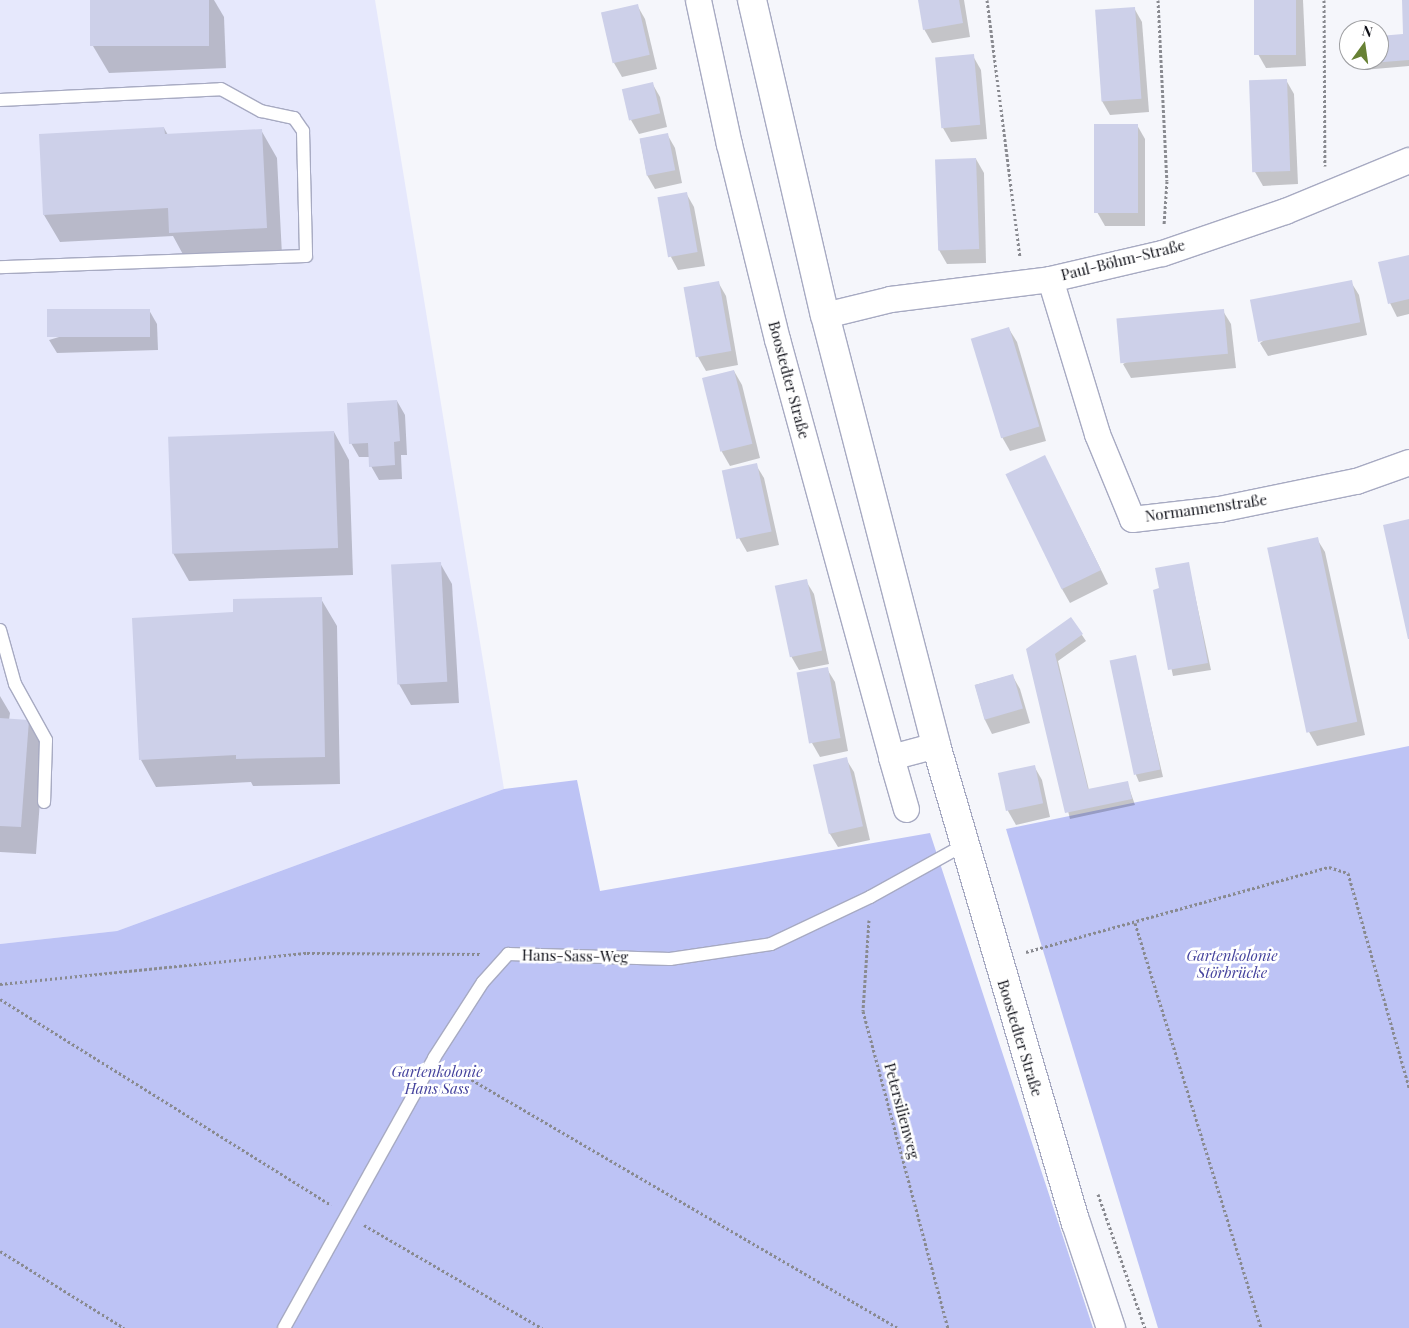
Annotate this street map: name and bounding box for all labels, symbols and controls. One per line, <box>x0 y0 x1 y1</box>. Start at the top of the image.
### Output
north arrow <box>1339 20 1389 70</box>
text: N <box>1360 20 1375 41</box>
street label: Paul-Böhm-Straße <box>1059 236 1187 284</box>
street label: Boostedter Straße <box>765 319 813 441</box>
street label: Normannenstraße <box>1144 491 1268 525</box>
street label: Hans-Sass-Weg <box>522 946 628 966</box>
park label: Gartenkolonie Störbrücke <box>1186 946 1278 981</box>
street label: Boostedter Straße <box>994 977 1046 1099</box>
street label: Petersilienweg <box>881 1061 923 1161</box>
park label: Gartenkolonie Hans Sass <box>391 1062 483 1097</box>

